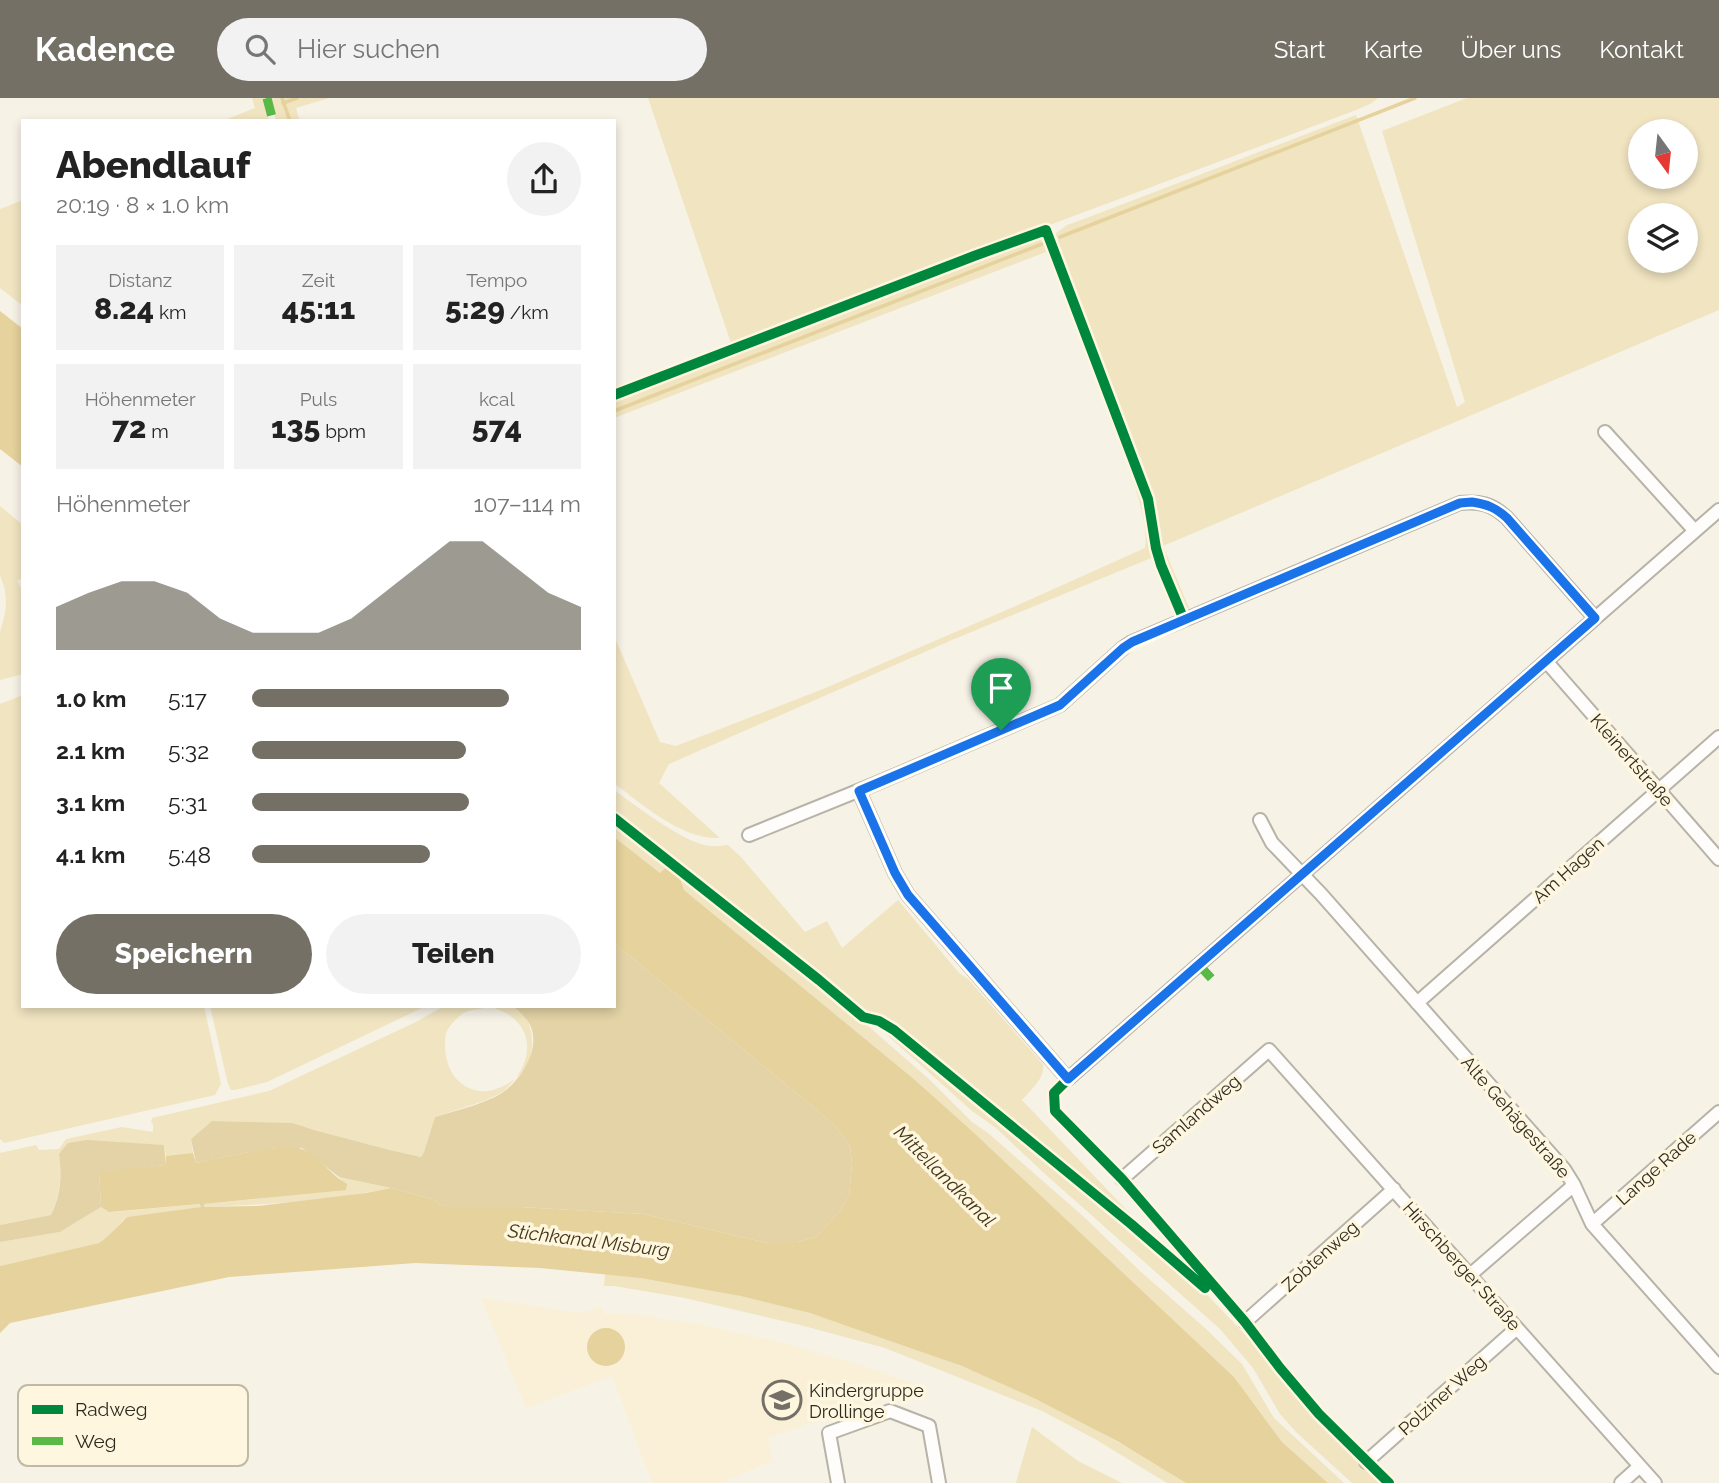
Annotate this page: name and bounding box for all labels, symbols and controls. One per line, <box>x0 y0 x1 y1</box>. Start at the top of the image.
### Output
search box <box>217 18 707 81</box>
text: Kadence <box>35 30 175 69</box>
icon: search <box>241 30 279 68</box>
text: Hier suchen <box>297 34 440 64</box>
text: Start <box>1274 35 1326 64</box>
text: Karte <box>1364 35 1423 64</box>
text: Über uns <box>1461 35 1561 64</box>
text: Kontakt <box>1599 35 1684 64</box>
north arrow <box>1628 119 1698 189</box>
map controls <box>1628 119 1698 273</box>
text: Abendlauf <box>56 142 250 187</box>
button: share <box>507 142 581 216</box>
text: 20:19 · 8 × 1.0 km <box>56 191 229 218</box>
button: layers <box>1628 203 1698 273</box>
text: Distanz <box>108 269 172 291</box>
text: Zeit <box>302 269 335 291</box>
text: Tempo <box>466 269 527 291</box>
text: 8.24 <box>94 291 154 326</box>
text: 45:11 <box>282 291 355 326</box>
text: 5:29 <box>445 291 505 326</box>
text: km <box>154 301 186 323</box>
text: /km <box>505 301 549 323</box>
text: Höhenmeter <box>85 388 196 410</box>
text: Puls <box>300 388 337 410</box>
text: kcal <box>479 388 515 410</box>
text: 72 <box>112 410 146 445</box>
text: 135 <box>271 410 320 445</box>
text: 574 <box>472 410 522 445</box>
text: m <box>146 420 169 442</box>
text: bpm <box>320 420 366 442</box>
text: Höhenmeter <box>56 490 190 517</box>
text: 107–114 m <box>473 490 581 517</box>
pin <box>971 658 1031 730</box>
icon: arrive <box>982 669 1020 707</box>
text: 1.0 km <box>56 685 126 712</box>
text: 5:17 <box>168 685 207 712</box>
street label: Kleinertstraße <box>1586 709 1678 811</box>
text: 2.1 km <box>56 737 125 764</box>
text: 5:32 <box>168 737 209 764</box>
text: 3.1 km <box>56 789 125 816</box>
text: 5:31 <box>168 789 207 816</box>
street label: Am Hagen <box>1528 833 1608 907</box>
text: 4.1 km <box>56 841 125 868</box>
text: 5:48 <box>168 841 211 868</box>
button: Speichern <box>56 914 312 994</box>
button: Teilen <box>326 914 581 994</box>
street label: Alte Gehägestraße <box>1457 1052 1575 1183</box>
street label: Samlandweg <box>1148 1070 1244 1158</box>
water label: Mittellandkanal <box>890 1121 1000 1231</box>
street label: Lange Rade <box>1612 1126 1701 1209</box>
street label: Hirschberger Straße <box>1399 1197 1526 1335</box>
street label: Zobtenweg <box>1278 1216 1362 1296</box>
water label: Stichkanal Misburg <box>506 1219 671 1261</box>
street label: Polziner Weg <box>1394 1351 1490 1439</box>
school or university icon: Kindergruppe Drollinge <box>761 1379 803 1421</box>
place label: Kindergruppe Drollinge <box>809 1380 924 1422</box>
legend <box>18 1385 248 1466</box>
text: Radweg <box>75 1398 147 1420</box>
text: Weg <box>75 1430 117 1452</box>

